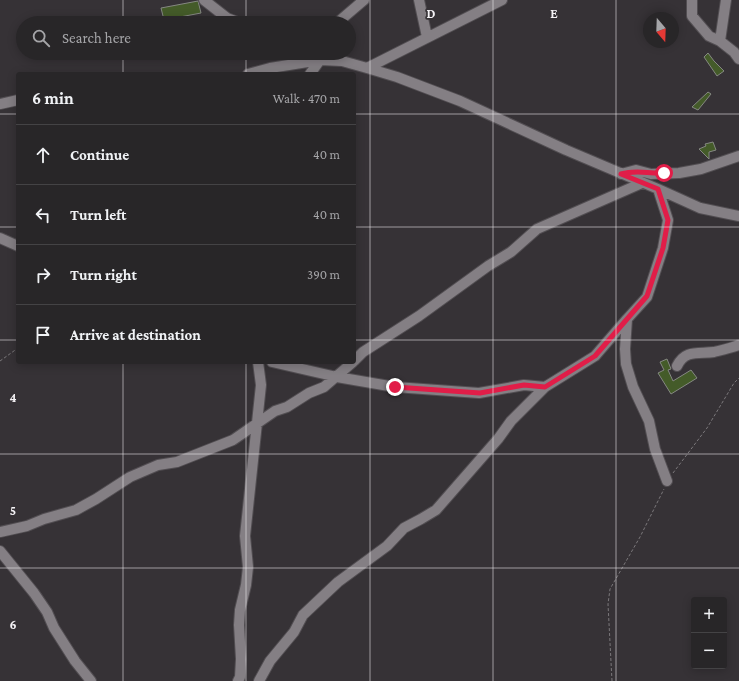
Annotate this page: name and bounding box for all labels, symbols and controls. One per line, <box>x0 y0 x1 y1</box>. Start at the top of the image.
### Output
text: D <box>427 6 436 21</box>
text: E <box>550 6 558 21</box>
north arrow <box>643 12 679 48</box>
search box <box>16 16 356 60</box>
icon: search <box>30 27 52 49</box>
text: Search here <box>62 30 131 46</box>
text: 6 min <box>32 89 74 108</box>
text: Walk · 470 m <box>273 91 340 106</box>
icon: ahead <box>32 144 54 166</box>
text: Continue <box>70 147 129 163</box>
text: 40 m <box>313 147 340 162</box>
route start <box>655 164 673 182</box>
icon: left <box>32 204 54 226</box>
text: Turn left <box>70 207 126 223</box>
text: 40 m <box>313 207 340 222</box>
icon: right <box>32 264 54 286</box>
text: Turn right <box>70 267 137 283</box>
text: 390 m <box>307 267 340 282</box>
icon: arrive <box>32 324 54 346</box>
text: Arrive at destination <box>70 327 201 343</box>
route end <box>386 378 404 396</box>
text: 4 <box>9 390 17 405</box>
text: 5 <box>10 503 16 518</box>
map controls <box>691 597 727 669</box>
button: + <box>691 597 727 633</box>
text: 6 <box>9 617 17 632</box>
button: − <box>691 633 727 669</box>

